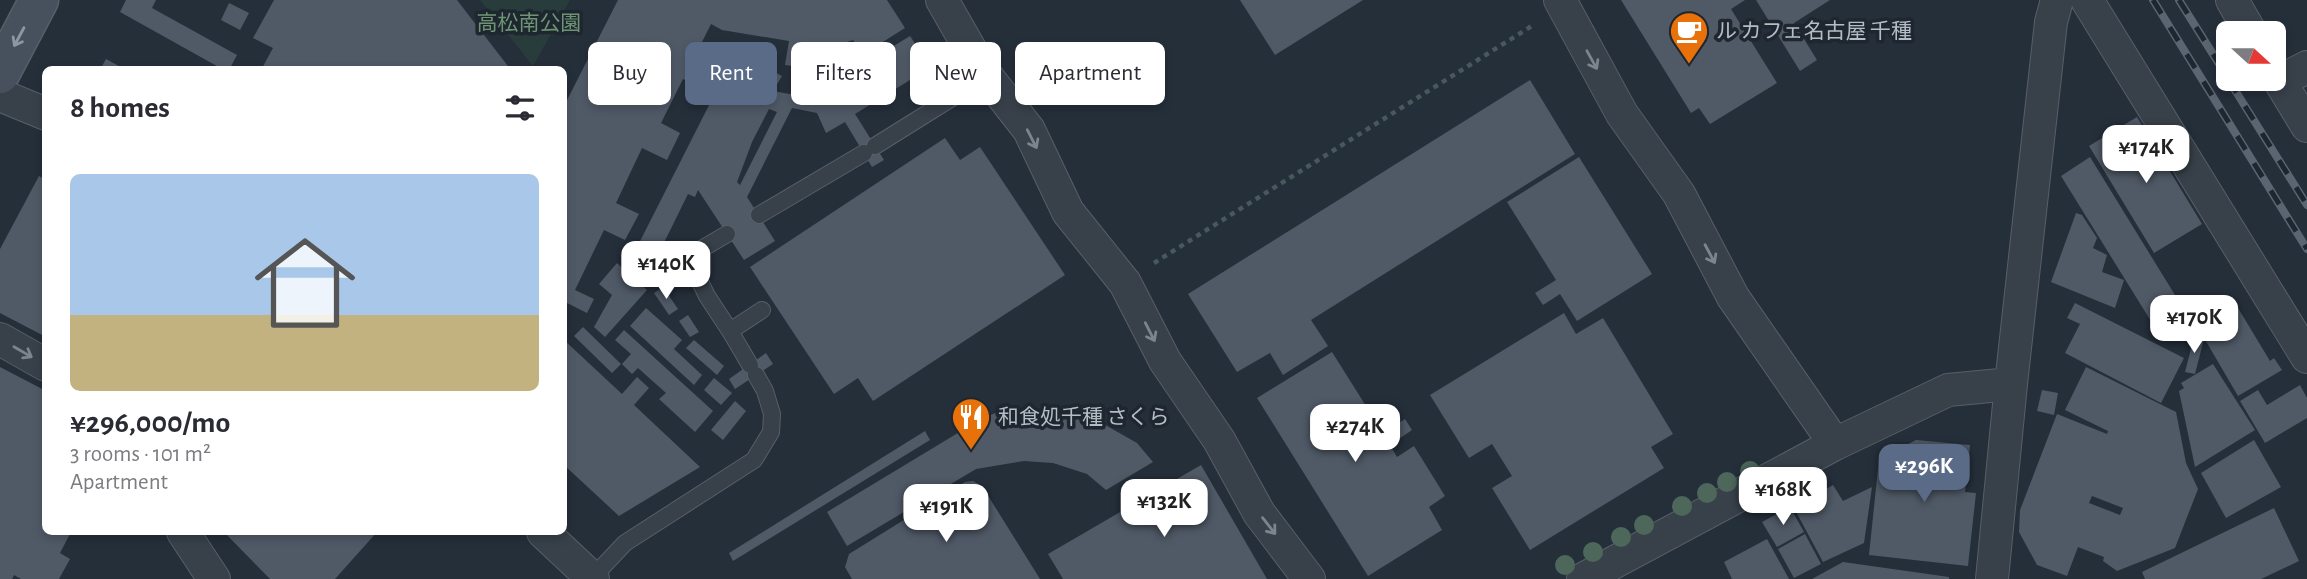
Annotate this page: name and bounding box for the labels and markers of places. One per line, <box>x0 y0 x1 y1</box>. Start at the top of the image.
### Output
cafe icon: ル カフェ名古屋 千種 <box>1668 10 1710 65</box>
place label: ル カフェ名古屋 千種 <box>1716 20 1912 42</box>
pin: ¥174K <box>2097 125 2195 185</box>
pin: ¥140K <box>617 242 715 301</box>
pin: ¥170K <box>2145 296 2243 355</box>
restaurant icon: 和食処千種 さくら <box>950 396 992 451</box>
pin: ¥274K <box>1306 405 1404 464</box>
place label: 和食処千種 さくら <box>998 406 1169 428</box>
pin: ¥296K <box>1875 444 1973 504</box>
pin: ¥168K <box>1734 468 1832 527</box>
pin: ¥132K <box>1115 480 1213 539</box>
pin: ¥191K <box>897 484 995 544</box>

